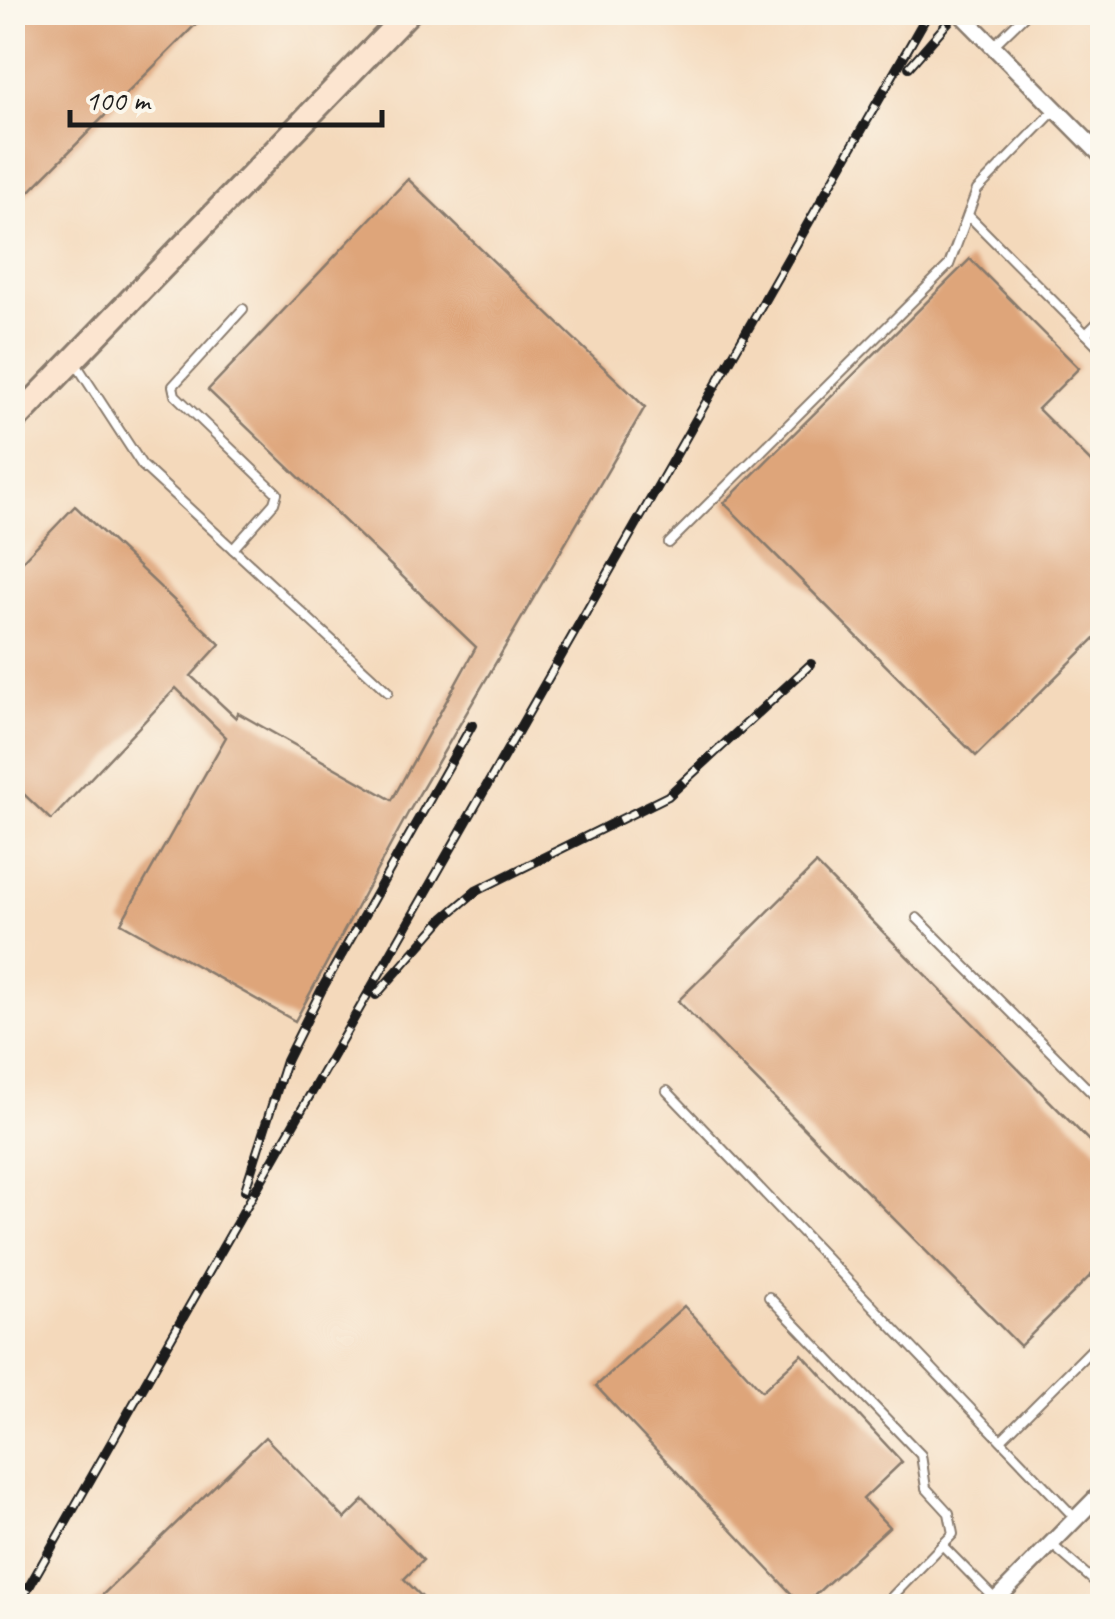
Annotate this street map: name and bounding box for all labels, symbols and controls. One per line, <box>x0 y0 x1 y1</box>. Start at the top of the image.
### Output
scale bar <box>70 65 382 127</box>
text: 100 m <box>85 81 152 119</box>

